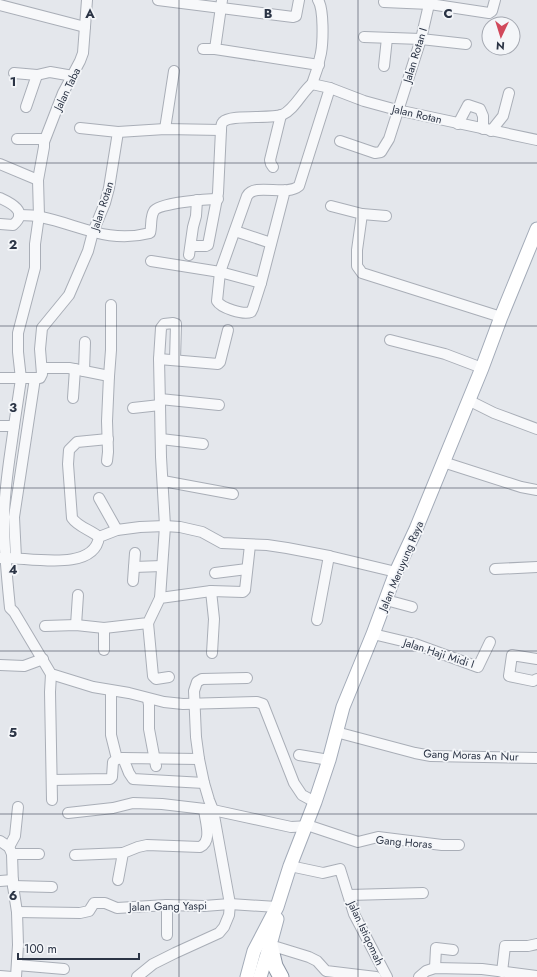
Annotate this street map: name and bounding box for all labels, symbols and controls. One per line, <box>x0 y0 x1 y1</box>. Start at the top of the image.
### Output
text: A <box>84 4 95 23</box>
text: B <box>264 4 273 23</box>
text: C <box>443 4 453 23</box>
north arrow <box>481 16 521 56</box>
street label: Jalan Rotan I <box>398 26 431 86</box>
text: N <box>495 38 505 54</box>
street label: Jalan Taba <box>49 65 84 115</box>
text: 1 <box>10 72 16 91</box>
street label: Jalan Rotan <box>389 100 444 127</box>
street label: Jalan Rotan <box>86 179 117 234</box>
text: 2 <box>9 235 17 254</box>
text: 3 <box>9 398 17 417</box>
street label: Jalan Meruyung Raya <box>374 518 427 615</box>
text: 4 <box>8 560 18 579</box>
street label: Jalan Haji Midi I <box>400 633 477 672</box>
text: 5 <box>9 723 17 742</box>
street label: Gang Moras An Nur <box>423 745 519 765</box>
street label: Gang Horas <box>375 832 433 852</box>
text: 6 <box>9 886 18 905</box>
street label: Jalan Istiqomah <box>343 896 388 968</box>
street label: Jalan Gang Yaspi <box>127 897 207 915</box>
scale bar <box>18 935 139 961</box>
text: 100 m <box>24 940 57 958</box>

